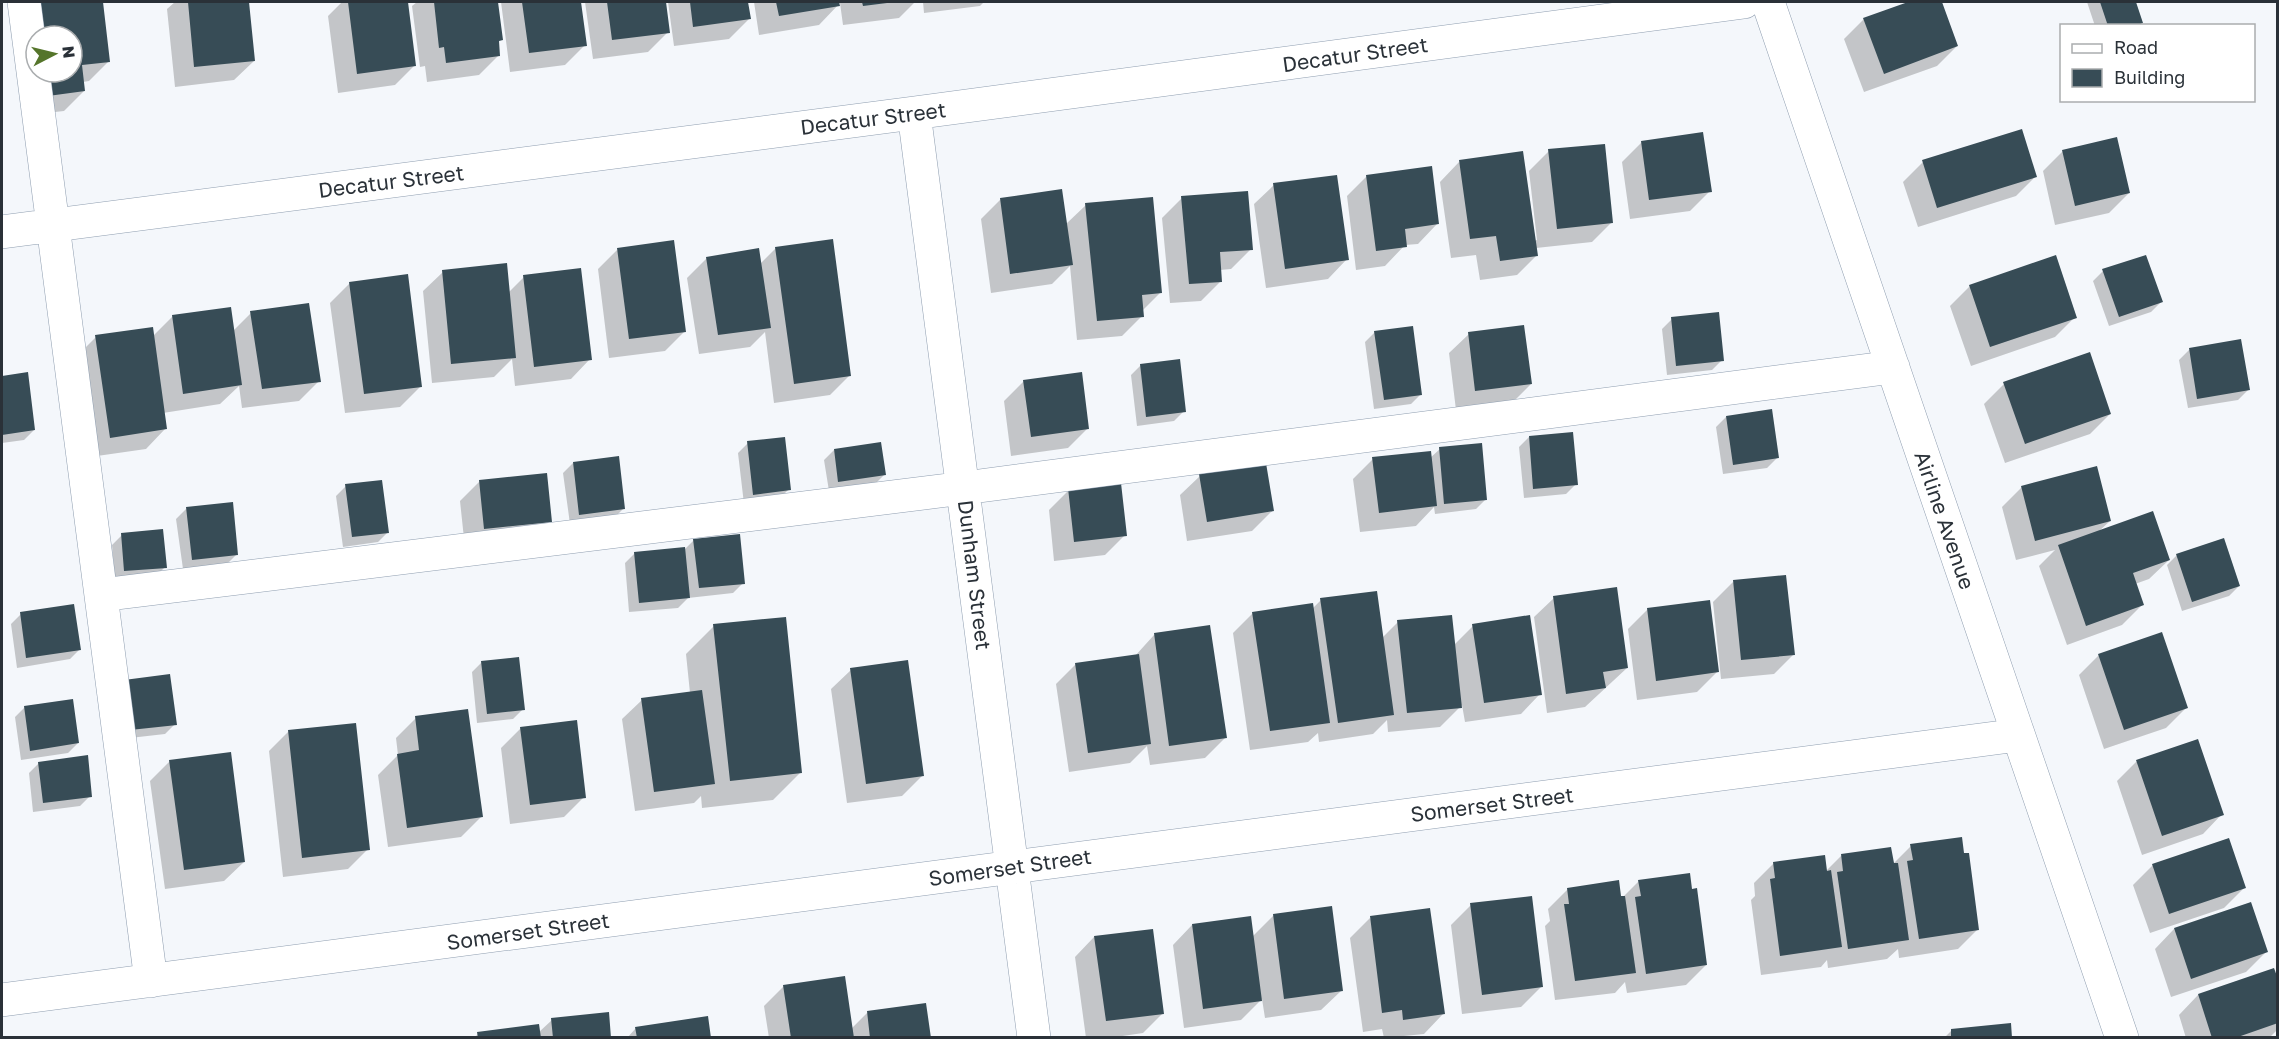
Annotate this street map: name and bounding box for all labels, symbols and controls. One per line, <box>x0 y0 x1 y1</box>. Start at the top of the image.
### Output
north arrow <box>24 24 84 84</box>
legend <box>2060 24 2255 102</box>
street label: Decatur Street <box>1281 31 1429 77</box>
text: Road <box>2114 36 2158 58</box>
text: N <box>58 45 80 59</box>
text: Building <box>2114 66 2185 88</box>
street label: Decatur Street <box>799 96 947 140</box>
street label: Decatur Street <box>317 159 465 203</box>
street label: Airline Avenue <box>1909 447 1981 593</box>
street label: Dunham Street <box>953 498 997 652</box>
street label: Somerset Street <box>1409 781 1575 827</box>
street label: Somerset Street <box>927 843 1093 891</box>
street label: Somerset Street <box>445 907 611 955</box>

